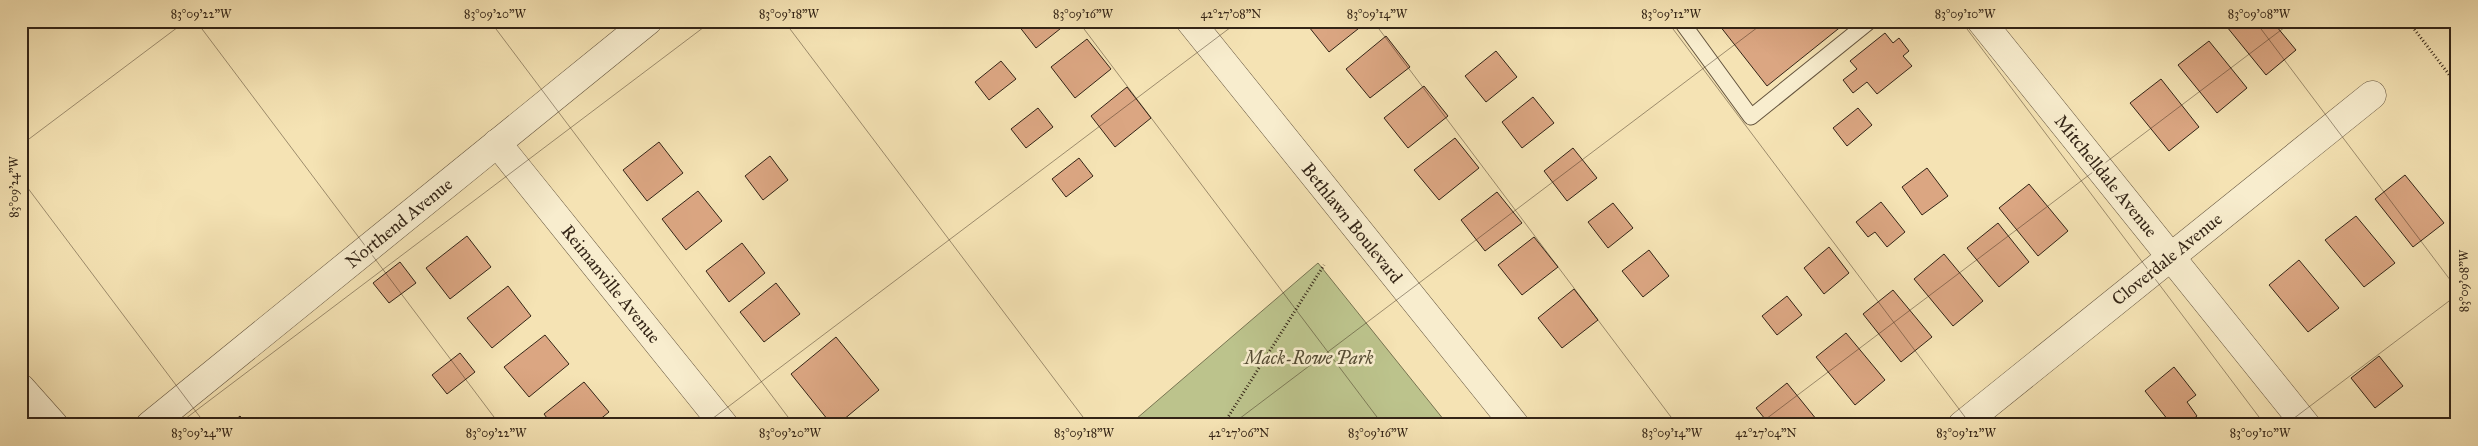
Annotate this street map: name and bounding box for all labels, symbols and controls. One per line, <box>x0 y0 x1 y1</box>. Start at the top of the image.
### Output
text: 83°09'22"W <box>171 7 232 21</box>
text: 83°09'20"W <box>464 7 527 21</box>
text: 83°09'18"W <box>759 7 820 21</box>
text: 83°09'16"W <box>1053 7 1113 21</box>
text: 42°27'08"N <box>1200 7 1262 21</box>
text: 83°09'14"W <box>1347 7 1408 21</box>
text: 83°09'12"W <box>1641 7 1701 21</box>
text: 83°09'10"W <box>1935 7 1996 21</box>
text: 83°09'08"W <box>2228 7 2291 21</box>
street label: Mitchelldale Avenue <box>2050 110 2162 242</box>
text: 83°09'24"W <box>7 156 21 218</box>
street label: Bethlawn Boulevard <box>1297 158 1407 288</box>
street label: Northend Avenue <box>341 173 457 273</box>
street label: Cloverdale Avenue <box>2107 208 2227 310</box>
street label: Reimanville Avenue <box>557 220 665 348</box>
text: 83°09'08"W <box>2457 249 2471 312</box>
park label: Mack-Rowe Park <box>1243 347 1373 369</box>
text: 83°09'24"W <box>171 426 233 440</box>
text: 83°09'22"W <box>466 426 527 440</box>
text: 83°09'20"W <box>759 426 822 440</box>
text: 83°09'18"W <box>1054 426 1115 440</box>
text: 42°27'06"N <box>1209 426 1269 440</box>
text: 83°09'16"W <box>1348 426 1408 440</box>
text: 83°09'14"W <box>1642 426 1703 440</box>
text: 42°27'04"N <box>1735 426 1797 440</box>
text: 83°09'12"W <box>1936 426 1996 440</box>
text: 83°09'10"W <box>2230 426 2291 440</box>

